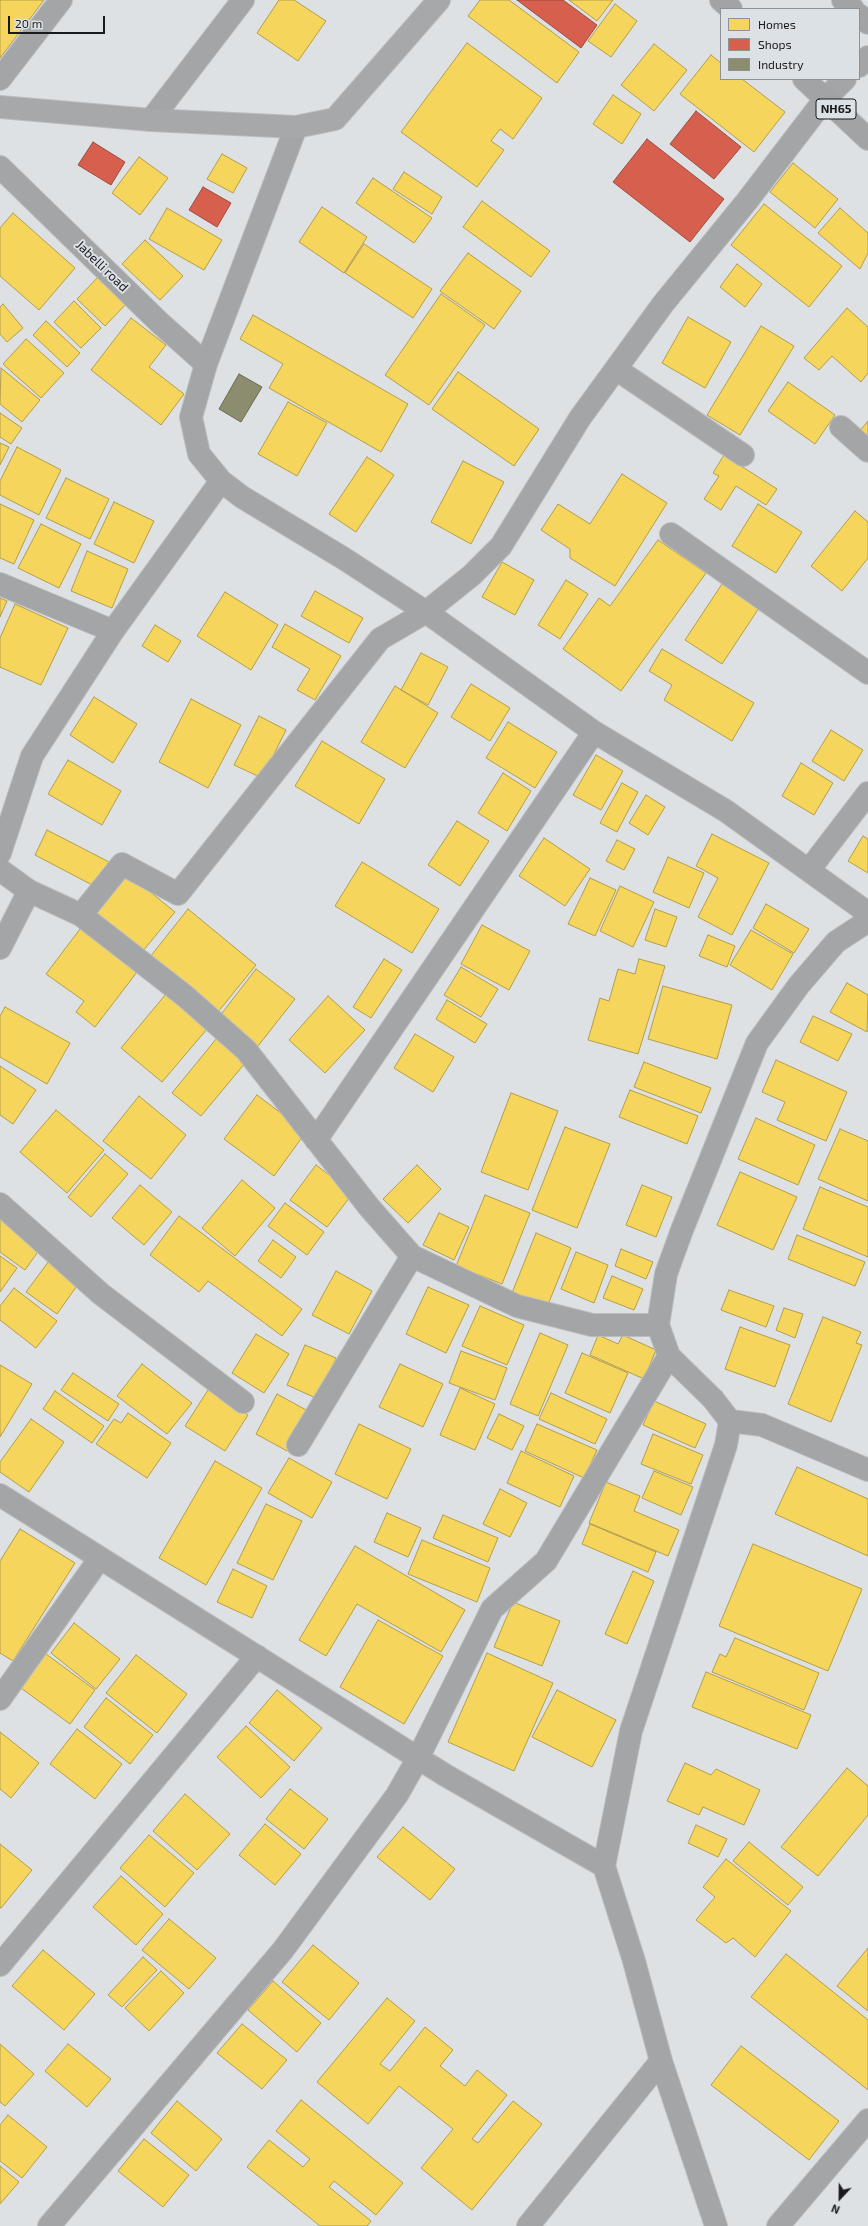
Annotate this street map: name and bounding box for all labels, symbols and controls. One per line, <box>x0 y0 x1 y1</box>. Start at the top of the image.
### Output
scale bar <box>10 8 107 34</box>
legend <box>720 8 860 80</box>
text: 20 m <box>15 16 42 30</box>
text: Homes <box>758 17 796 31</box>
text: Shops <box>758 37 792 51</box>
text: Industry <box>758 57 804 71</box>
road number: NH65 <box>816 99 856 119</box>
street label: Jabelli road <box>73 237 131 295</box>
north arrow <box>820 2178 860 2218</box>
text: N <box>829 2202 841 2217</box>

